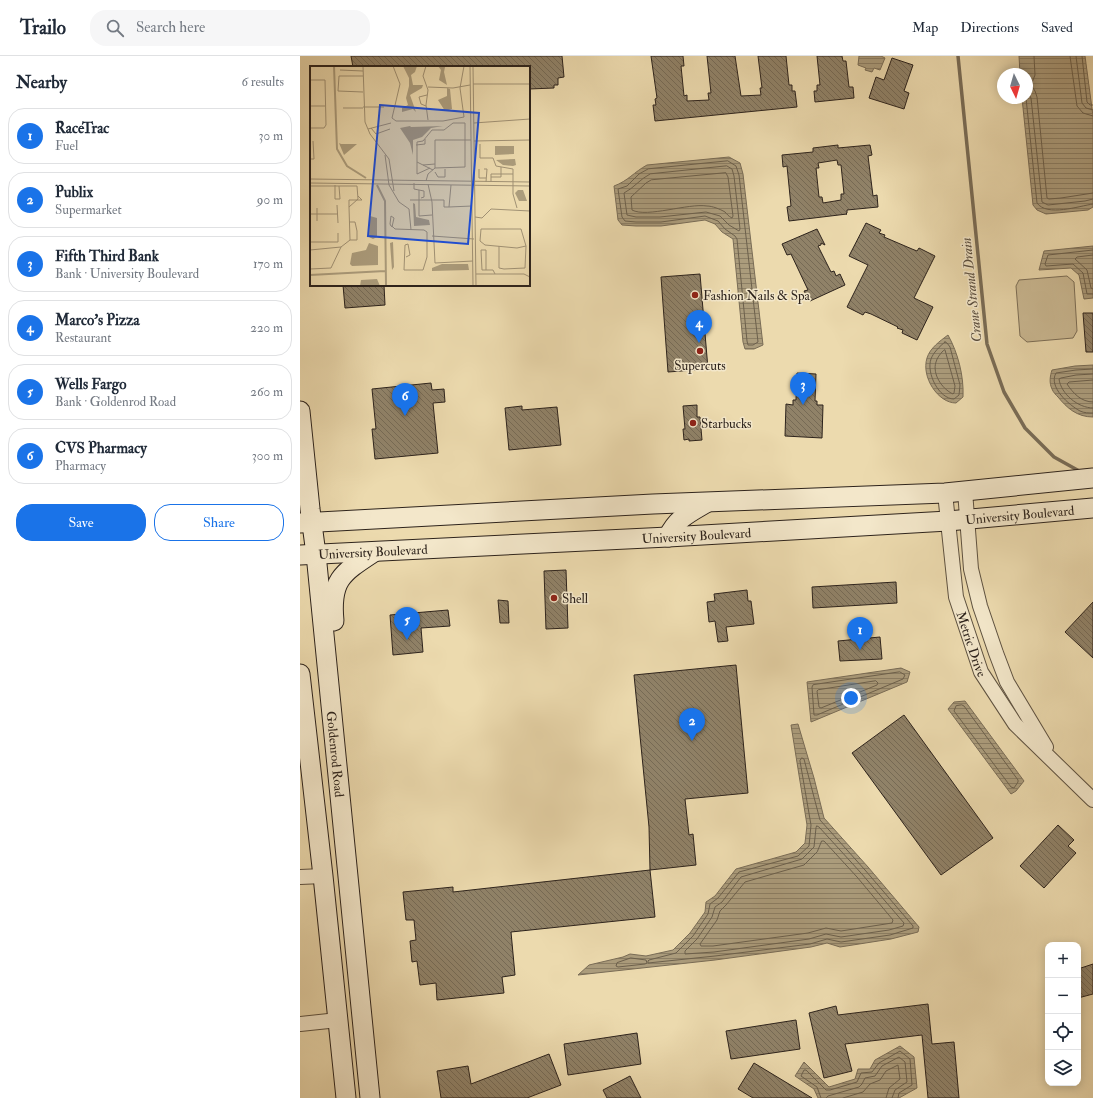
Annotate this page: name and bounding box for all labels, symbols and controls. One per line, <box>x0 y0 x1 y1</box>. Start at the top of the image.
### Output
search box <box>90 10 370 46</box>
text: Trailo <box>20 16 66 40</box>
icon: search <box>104 17 126 39</box>
text: Search here <box>136 18 205 37</box>
text: Map <box>912 19 938 36</box>
text: Directions <box>960 19 1019 36</box>
text: Saved <box>1041 19 1073 36</box>
inset map <box>310 66 530 286</box>
north arrow <box>997 68 1033 104</box>
text: Nearby <box>16 72 67 93</box>
text: 6 results <box>241 74 284 90</box>
text: RaceTrac <box>55 119 109 138</box>
text: 1 <box>28 128 32 144</box>
text: 30 m <box>259 128 283 144</box>
text: Fuel <box>55 138 78 154</box>
text: Publix <box>55 183 93 202</box>
text: 2 <box>27 192 33 208</box>
text: 90 m <box>257 192 283 208</box>
text: Supermarket <box>55 202 122 218</box>
water label: Crane Strand Drain <box>958 236 985 343</box>
text: Fifth Third Bank <box>55 247 159 266</box>
text: 3 <box>28 256 33 272</box>
text: 170 m <box>253 256 283 272</box>
text: Bank · University Boulevard <box>55 266 199 282</box>
place label: Fashion Nails & Spa <box>703 288 811 305</box>
marker: Fashion Nails & Spa <box>690 290 700 300</box>
pin: 4 <box>686 310 712 343</box>
text: Marco's Pizza <box>55 311 140 330</box>
text: 4 <box>26 320 34 336</box>
text: 220 m <box>250 320 283 336</box>
text: Restaurant <box>55 330 111 346</box>
marker: Supercuts <box>695 346 705 356</box>
place label: Supercuts <box>674 358 726 375</box>
pin: 3 <box>790 372 816 405</box>
text: Wells Fargo <box>55 375 126 394</box>
pin: 6 <box>392 383 418 416</box>
text: 5 <box>27 384 33 400</box>
text: 260 m <box>250 384 283 400</box>
text: Bank · Goldenrod Road <box>55 394 176 410</box>
place label: Starbucks <box>701 416 752 432</box>
marker: Starbucks <box>688 418 698 428</box>
text: CVS Pharmacy <box>55 439 147 458</box>
text: 6 <box>27 448 33 464</box>
text: 300 m <box>252 448 283 464</box>
text: Pharmacy <box>55 458 106 474</box>
street label: University Boulevard <box>965 503 1076 528</box>
button: Save <box>16 504 146 541</box>
button: Share <box>154 504 284 541</box>
street label: University Boulevard <box>642 525 752 547</box>
street label: University Boulevard <box>318 542 429 563</box>
place label: Shell <box>562 591 589 607</box>
marker: Shell <box>549 593 559 603</box>
pin: 5 <box>394 607 420 640</box>
street label: Metric Drive <box>952 609 990 681</box>
pin: 1 <box>847 617 873 650</box>
your location <box>841 688 861 708</box>
pin: 2 <box>679 708 705 741</box>
street label: Goldenrod Road <box>323 710 347 799</box>
map controls <box>1045 942 1081 1086</box>
button: + <box>1045 942 1081 978</box>
button: − <box>1045 978 1081 1014</box>
button: locate <box>1045 1014 1081 1050</box>
button: layers <box>1045 1050 1081 1086</box>

